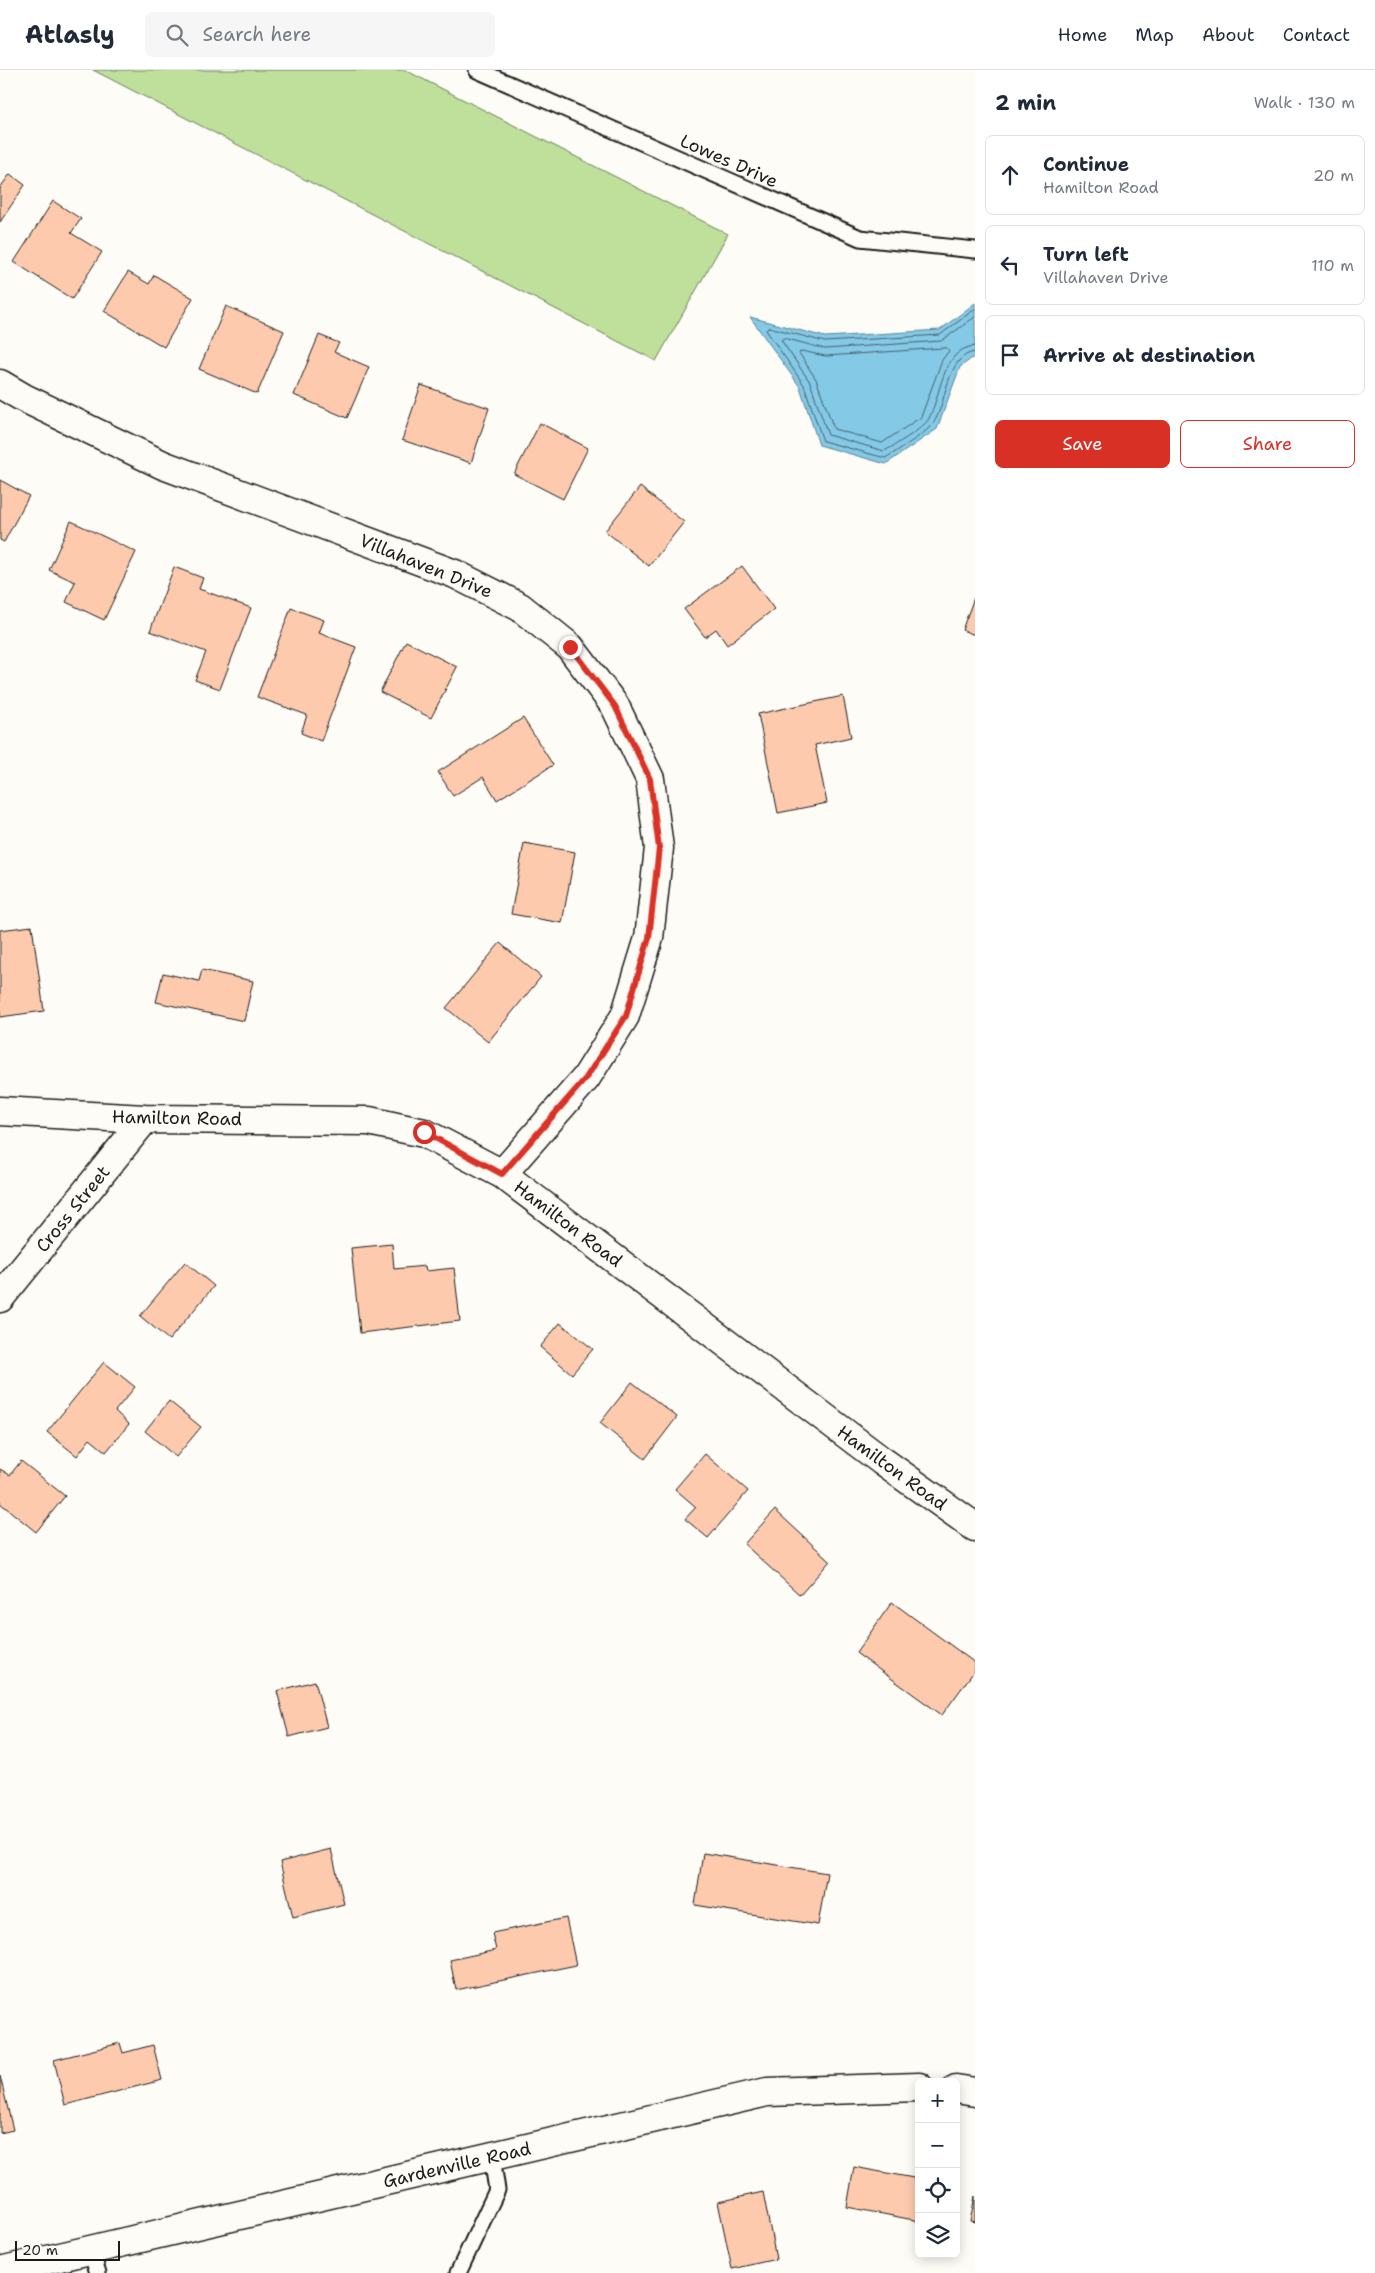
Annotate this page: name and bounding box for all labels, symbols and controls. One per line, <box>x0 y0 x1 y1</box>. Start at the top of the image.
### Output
search box <box>145 12 495 57</box>
text: Atlasly <box>25 19 115 51</box>
icon: search <box>163 21 191 49</box>
text: Search here <box>203 22 311 47</box>
text: Home <box>1058 23 1107 47</box>
text: Map <box>1135 23 1174 47</box>
text: About <box>1202 23 1255 47</box>
text: Contact <box>1283 23 1350 47</box>
text: 2 min <box>995 89 1056 117</box>
text: Walk · 130 m <box>1254 92 1355 113</box>
street label: Lowes Drive <box>676 129 782 193</box>
text: Continue <box>1043 152 1129 177</box>
icon: ahead <box>996 161 1024 189</box>
text: 20 m <box>1313 165 1354 186</box>
text: Hamilton Road <box>1043 177 1159 198</box>
text: Turn left <box>1043 242 1129 267</box>
icon: left <box>996 251 1024 279</box>
text: 110 m <box>1311 255 1354 276</box>
text: Villahaven Drive <box>1043 267 1169 288</box>
icon: arrive <box>996 341 1024 369</box>
text: Arrive at destination <box>1043 343 1255 368</box>
button: Save <box>995 420 1170 468</box>
button: Share <box>1180 420 1355 468</box>
street label: Villahaven Drive <box>356 528 496 604</box>
route end <box>559 636 582 659</box>
street label: Hamilton Road <box>112 1105 242 1131</box>
route start <box>413 1121 436 1144</box>
street label: Cross Street <box>31 1160 115 1257</box>
street label: Hamilton Road <box>509 1175 627 1273</box>
street label: Hamilton Road <box>832 1420 952 1516</box>
map controls <box>915 2078 960 2258</box>
button: + <box>915 2078 960 2123</box>
button: − <box>915 2123 960 2168</box>
street label: Gardenville Road <box>381 2136 533 2194</box>
button: locate <box>915 2168 960 2213</box>
button: layers <box>915 2213 960 2258</box>
scale bar <box>15 2238 120 2261</box>
text: 20 m <box>22 2241 58 2259</box>

